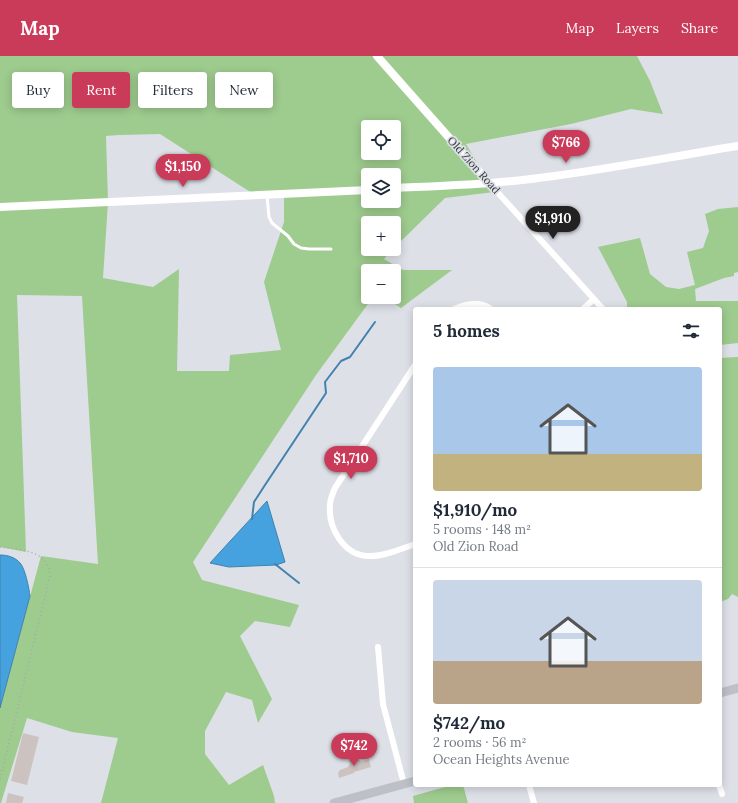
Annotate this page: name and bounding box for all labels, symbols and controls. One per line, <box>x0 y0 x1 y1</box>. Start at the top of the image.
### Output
text: Map <box>20 16 60 40</box>
text: Map <box>566 19 594 37</box>
text: Layers <box>616 19 659 37</box>
text: Share <box>681 19 718 37</box>
chip: Buy <box>12 72 64 108</box>
chip: Rent <box>72 72 130 108</box>
chip: Filters <box>138 72 207 108</box>
chip: New <box>215 72 273 108</box>
map controls <box>361 120 401 304</box>
button: locate <box>361 120 401 160</box>
pin: $766 <box>542 130 590 164</box>
street label: Old Zion Road <box>445 133 504 197</box>
text: $766 <box>552 134 580 151</box>
pin: $1,150 <box>150 154 216 188</box>
text: $1,150 <box>165 158 201 175</box>
button: layers <box>361 168 401 208</box>
pin: $1,910 <box>520 206 586 240</box>
text: $1,910 <box>534 210 572 227</box>
button: + <box>361 216 401 256</box>
button: − <box>361 264 401 304</box>
text: 5 homes <box>433 320 500 342</box>
icon: filters <box>680 320 702 342</box>
icon: home <box>532 393 604 465</box>
pin: $1,710 <box>318 446 384 480</box>
text: $1,710 <box>333 450 369 467</box>
text: $1,910/mo <box>433 499 517 521</box>
text: 5 rooms · 148 m² <box>433 521 531 538</box>
text: Old Zion Road <box>433 538 519 555</box>
icon: home <box>532 606 604 678</box>
text: $742/mo <box>433 712 505 734</box>
pin: $742 <box>330 733 378 767</box>
text: 2 rooms · 56 m² <box>433 734 527 751</box>
text: $742 <box>340 737 368 754</box>
text: Ocean Heights Avenue <box>433 751 569 768</box>

